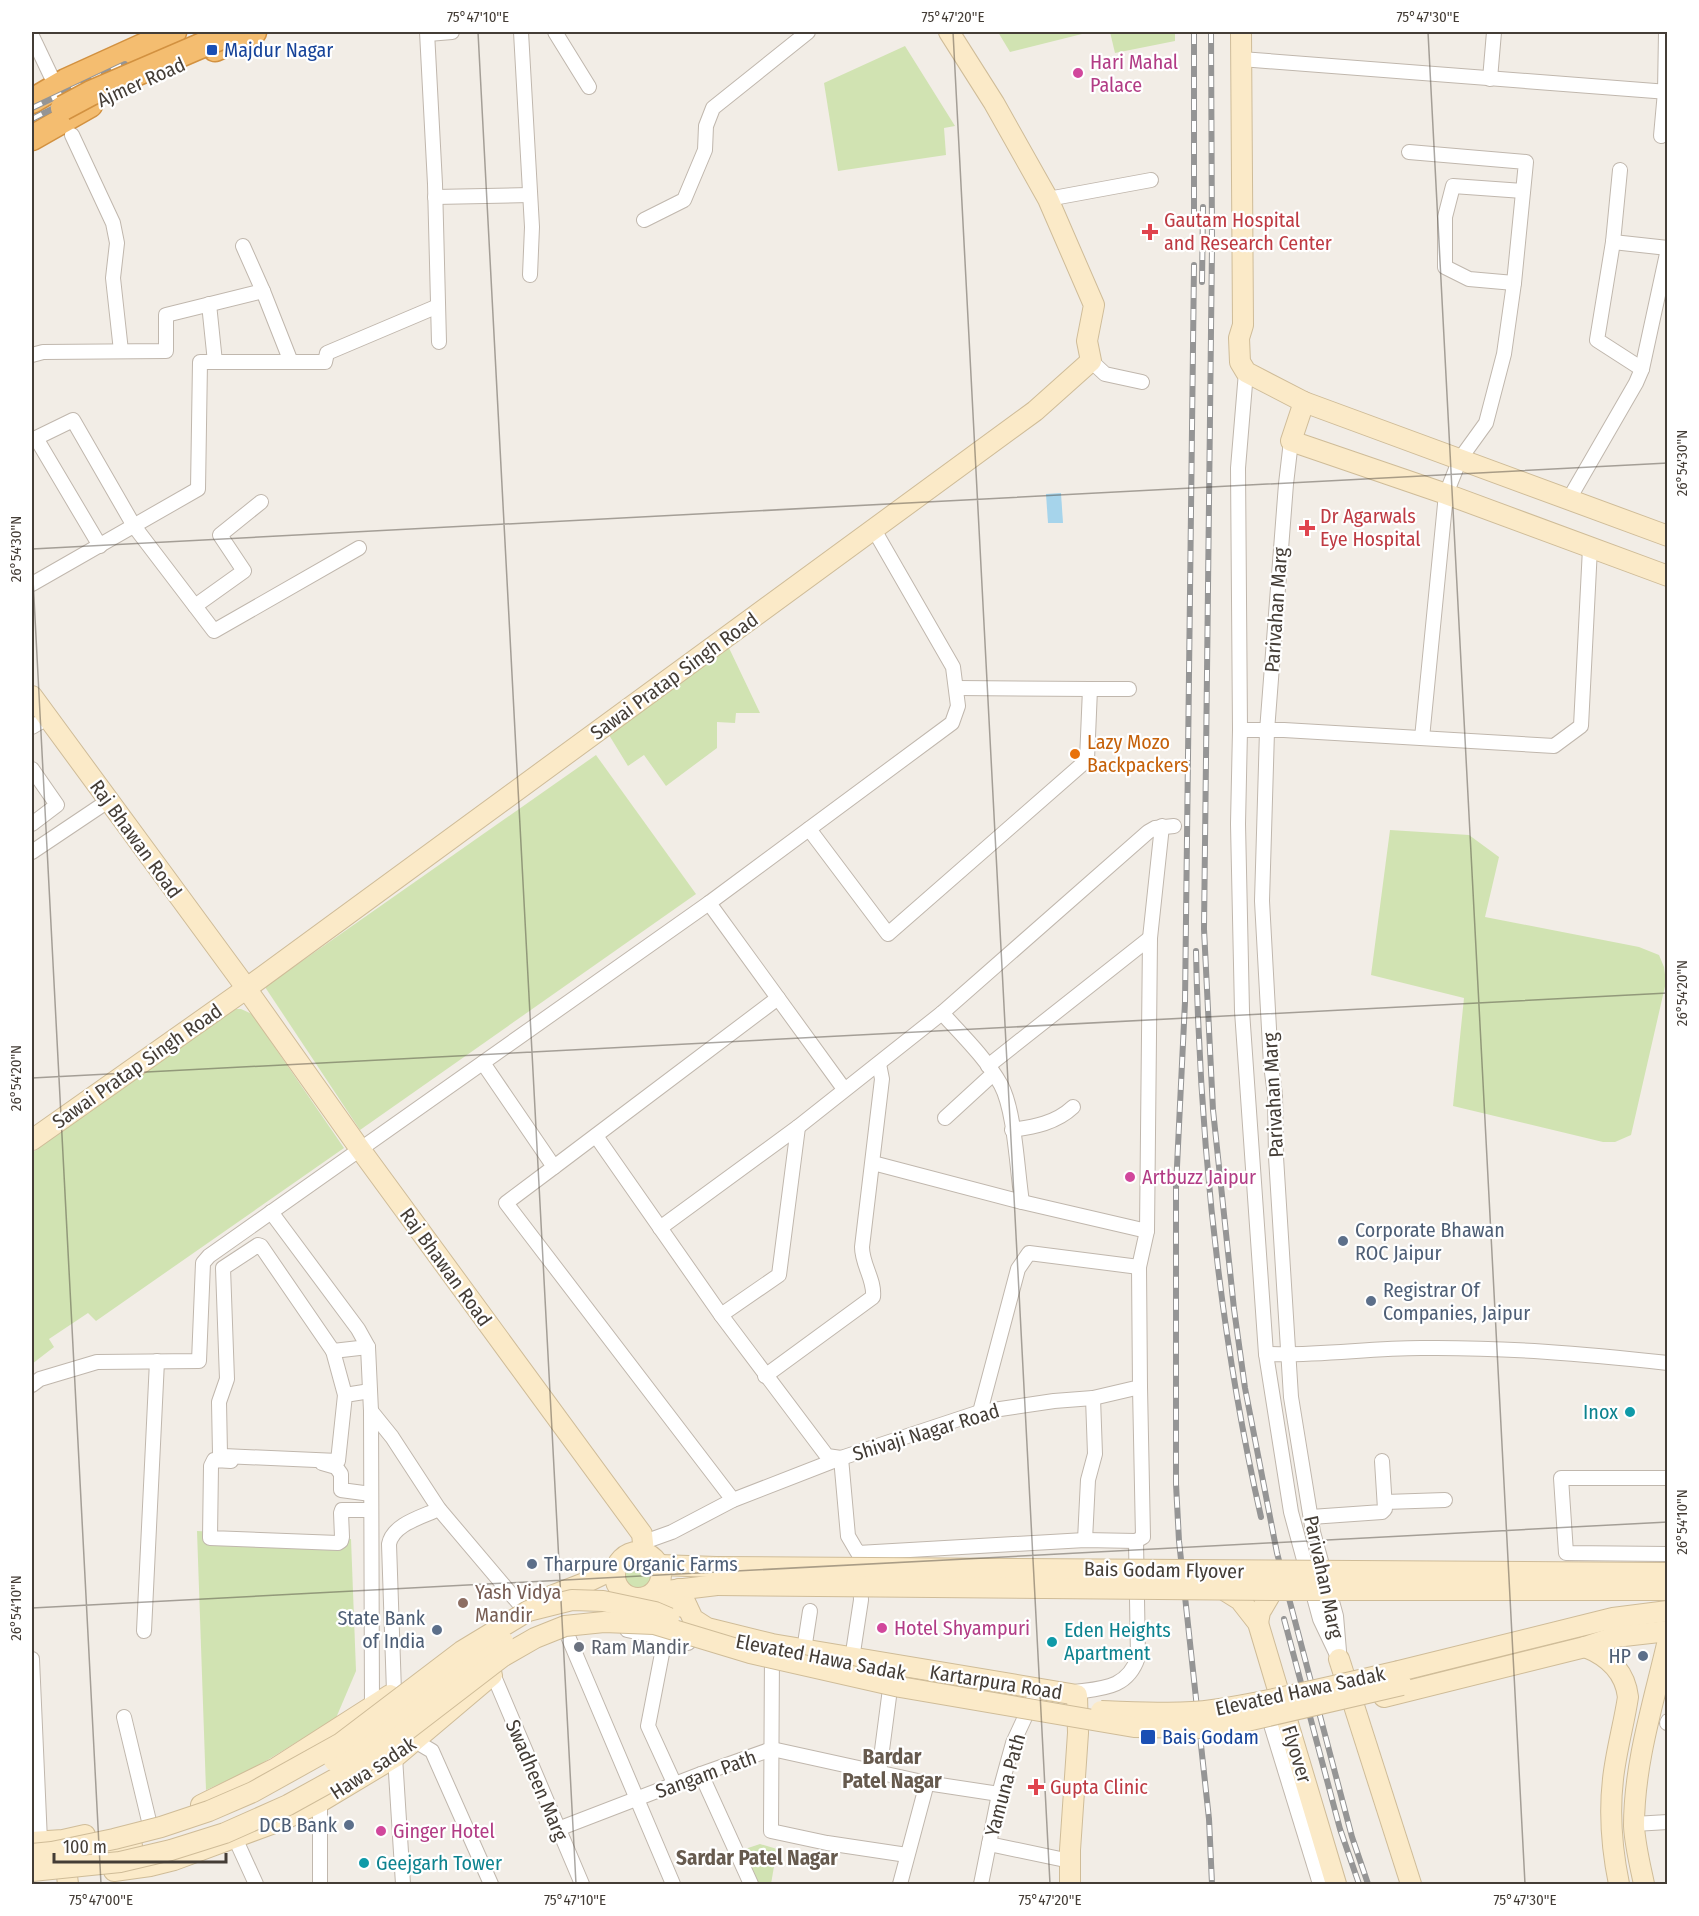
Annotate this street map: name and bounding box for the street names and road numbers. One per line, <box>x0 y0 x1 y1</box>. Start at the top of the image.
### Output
street label: Ajmer Road <box>93 52 189 112</box>
street label: Parivahan Marg <box>1260 546 1292 673</box>
street label: Sawai Pratap Singh Road <box>585 607 763 745</box>
street label: Raj Bhawan Road <box>85 775 187 903</box>
street label: Sawai Pratap Singh Road <box>48 998 226 1134</box>
street label: Parivahan Marg <box>1258 1031 1288 1158</box>
street label: Raj Bhawan Road <box>395 1203 497 1331</box>
street label: Shivaji Nagar Road <box>850 1398 1002 1466</box>
street label: Parivahan Marg <box>1299 1513 1349 1641</box>
street label: Bais Godam Flyover <box>1084 1557 1244 1583</box>
street label: Elevated Hawa Sadak <box>734 1629 909 1685</box>
street label: Kartarpura Road <box>928 1660 1064 1704</box>
street label: Elevated Hawa Sadak <box>1213 1661 1388 1721</box>
street label: Swadheen Marg <box>501 1716 573 1845</box>
street label: Flyover <box>1277 1722 1317 1786</box>
street label: Hawa sadak <box>326 1731 421 1805</box>
street label: Yamuna Path <box>980 1731 1030 1839</box>
street label: Sangam Path <box>652 1745 760 1803</box>

